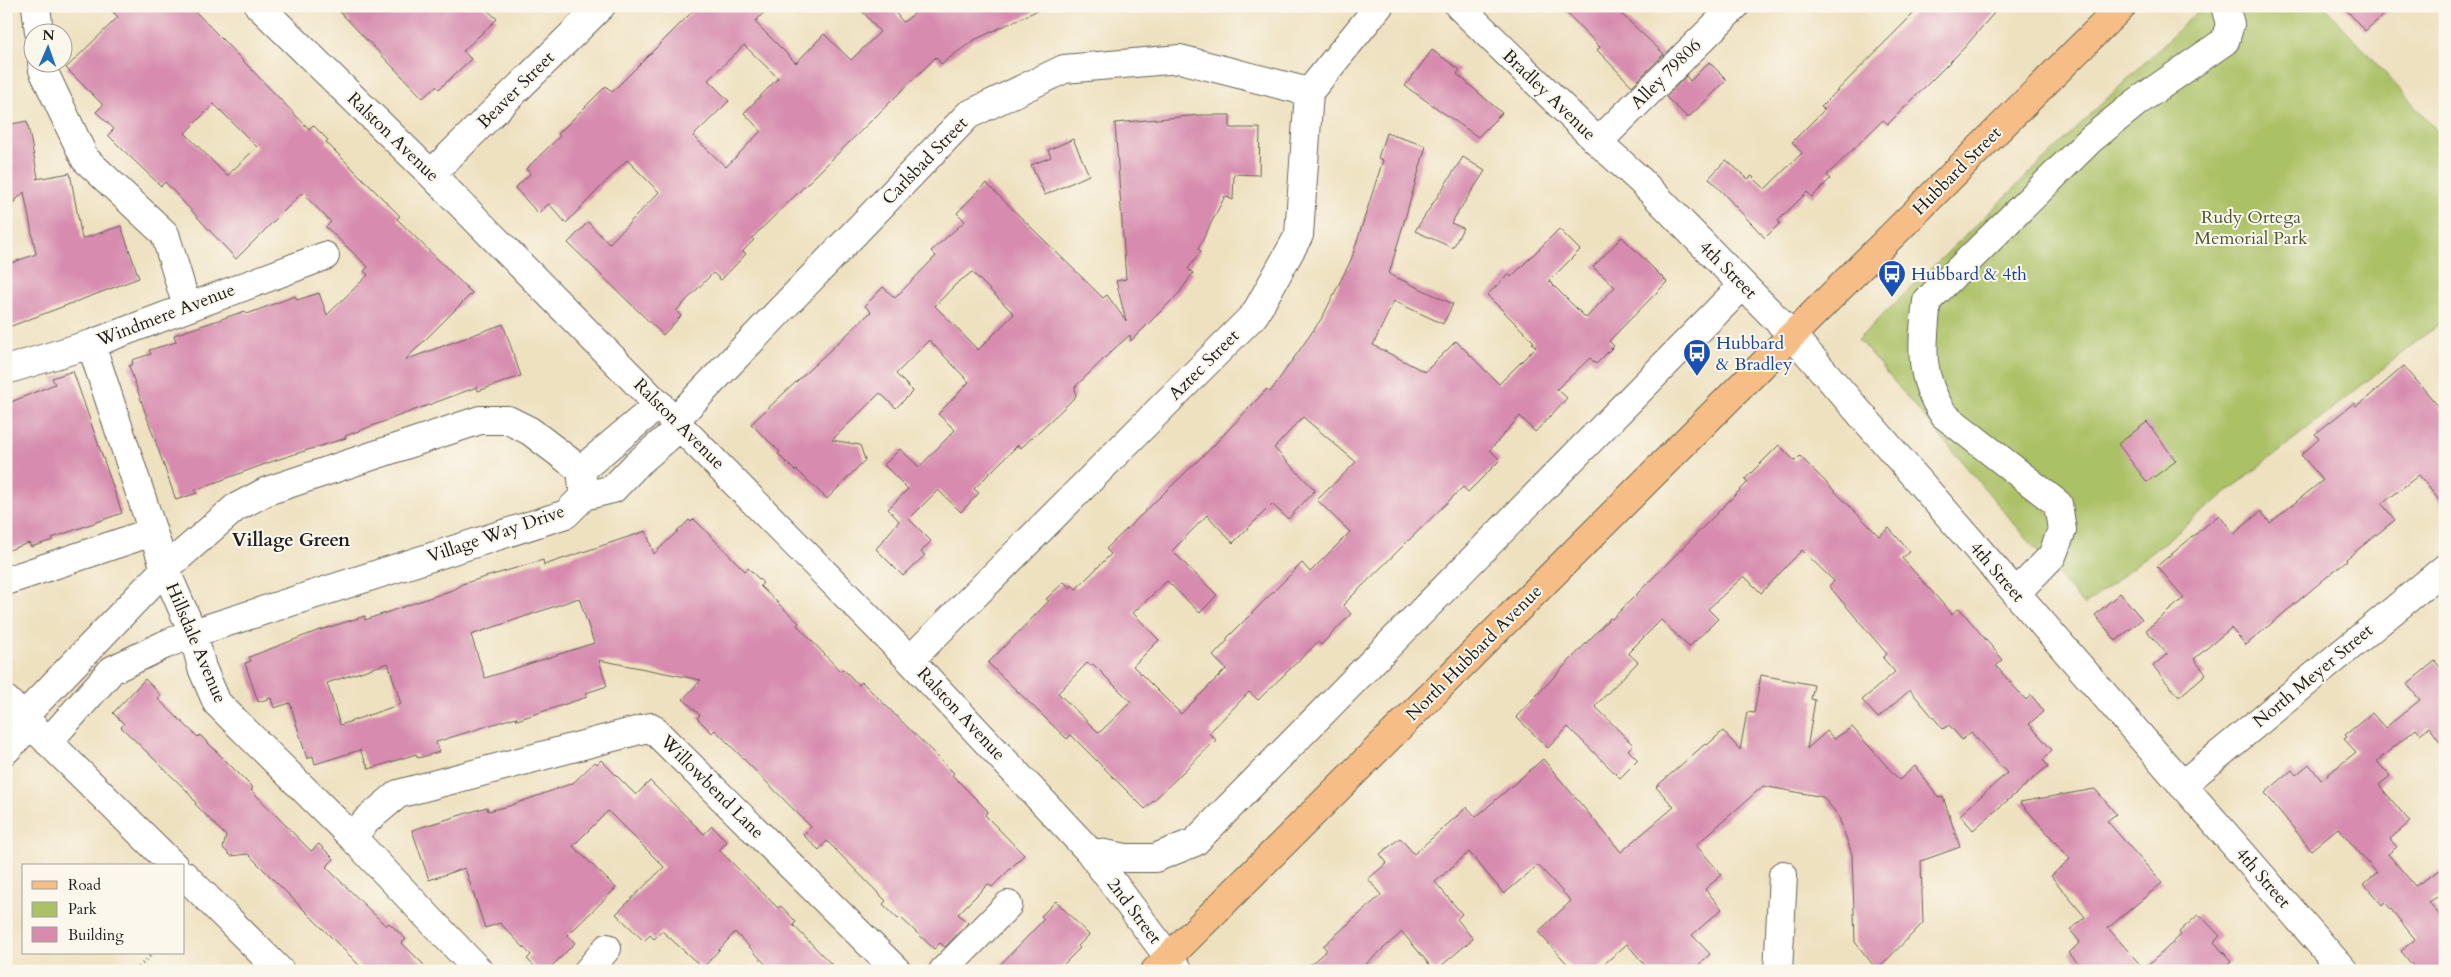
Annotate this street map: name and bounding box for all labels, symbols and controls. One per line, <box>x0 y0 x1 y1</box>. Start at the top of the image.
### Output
north arrow <box>22 22 72 72</box>
text: N <box>42 26 55 45</box>
street label: Alley 79806 <box>1625 33 1707 115</box>
street label: Bradley Avenue <box>1497 44 1601 146</box>
street label: Beaver Street <box>472 46 560 134</box>
street label: Ralston Avenue <box>341 86 445 188</box>
street label: Carlsbad Street <box>876 111 974 211</box>
street label: Hubbard Street <box>1907 121 2007 221</box>
park label: Rudy Ortega Memorial Park <box>2194 205 2308 251</box>
street label: 4th Street <box>1693 235 1763 305</box>
bus stop icon: Hubbard & 4th <box>1877 259 1907 298</box>
place label: Hubbard & 4th <box>1911 262 2027 287</box>
street label: Windmere Avenue <box>92 277 239 353</box>
street label: Aztec Street <box>1163 324 1245 406</box>
place label: Hubbard & Bradley <box>1716 331 1793 377</box>
bus stop icon: Hubbard & Bradley <box>1682 338 1712 377</box>
street label: Ralston Avenue <box>628 373 730 475</box>
street label: Village Way Drive <box>424 499 568 569</box>
district label: Village Green <box>232 527 351 553</box>
street label: 4th Street <box>1964 536 2031 608</box>
street label: Hillsdale Avenue <box>159 579 233 707</box>
street label: North Hubbard Avenue <box>1400 579 1548 727</box>
street label: North Meyer Street <box>2248 618 2379 734</box>
street label: Ralston Avenue <box>911 662 1011 766</box>
street label: Willowbend Lane <box>654 729 770 845</box>
street label: 4th Street <box>2230 842 2297 914</box>
legend <box>22 864 185 954</box>
street label: 2nd Street <box>1101 873 1167 950</box>
text: Road <box>68 875 101 895</box>
text: Park <box>68 899 97 919</box>
text: Building <box>68 925 124 945</box>

